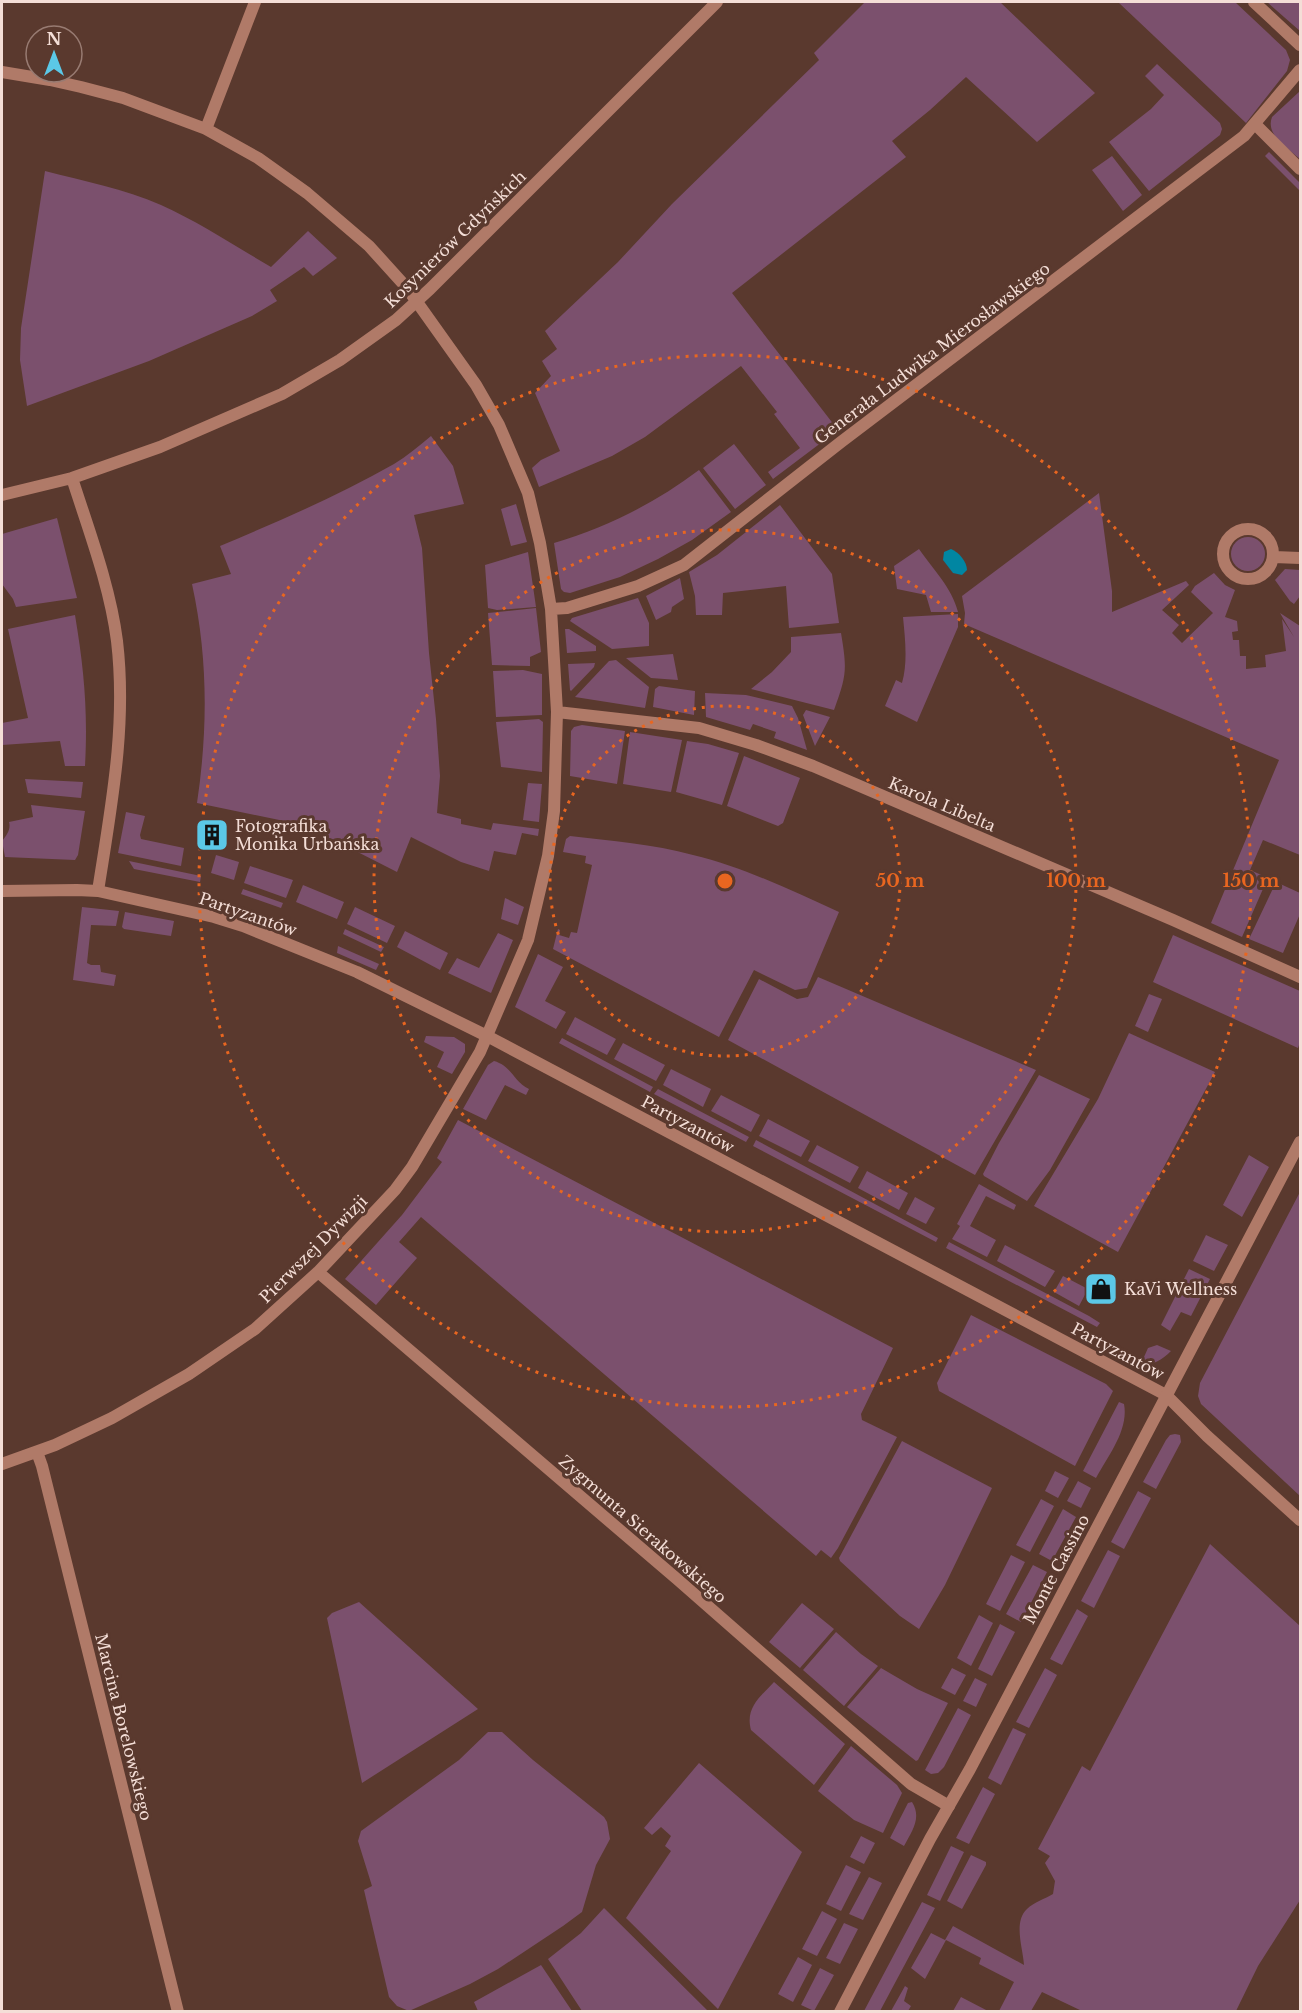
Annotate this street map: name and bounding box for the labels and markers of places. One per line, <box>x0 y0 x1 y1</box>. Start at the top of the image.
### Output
place label: Fotografika Monika Urbańska <box>235 816 379 854</box>
building icon: Fotografika Monika Urbańska <box>194 817 230 853</box>
centre of rings <box>715 871 735 891</box>
shop icon: KaVi Wellness <box>1083 1271 1119 1307</box>
place label: KaVi Wellness <box>1124 1279 1237 1299</box>

